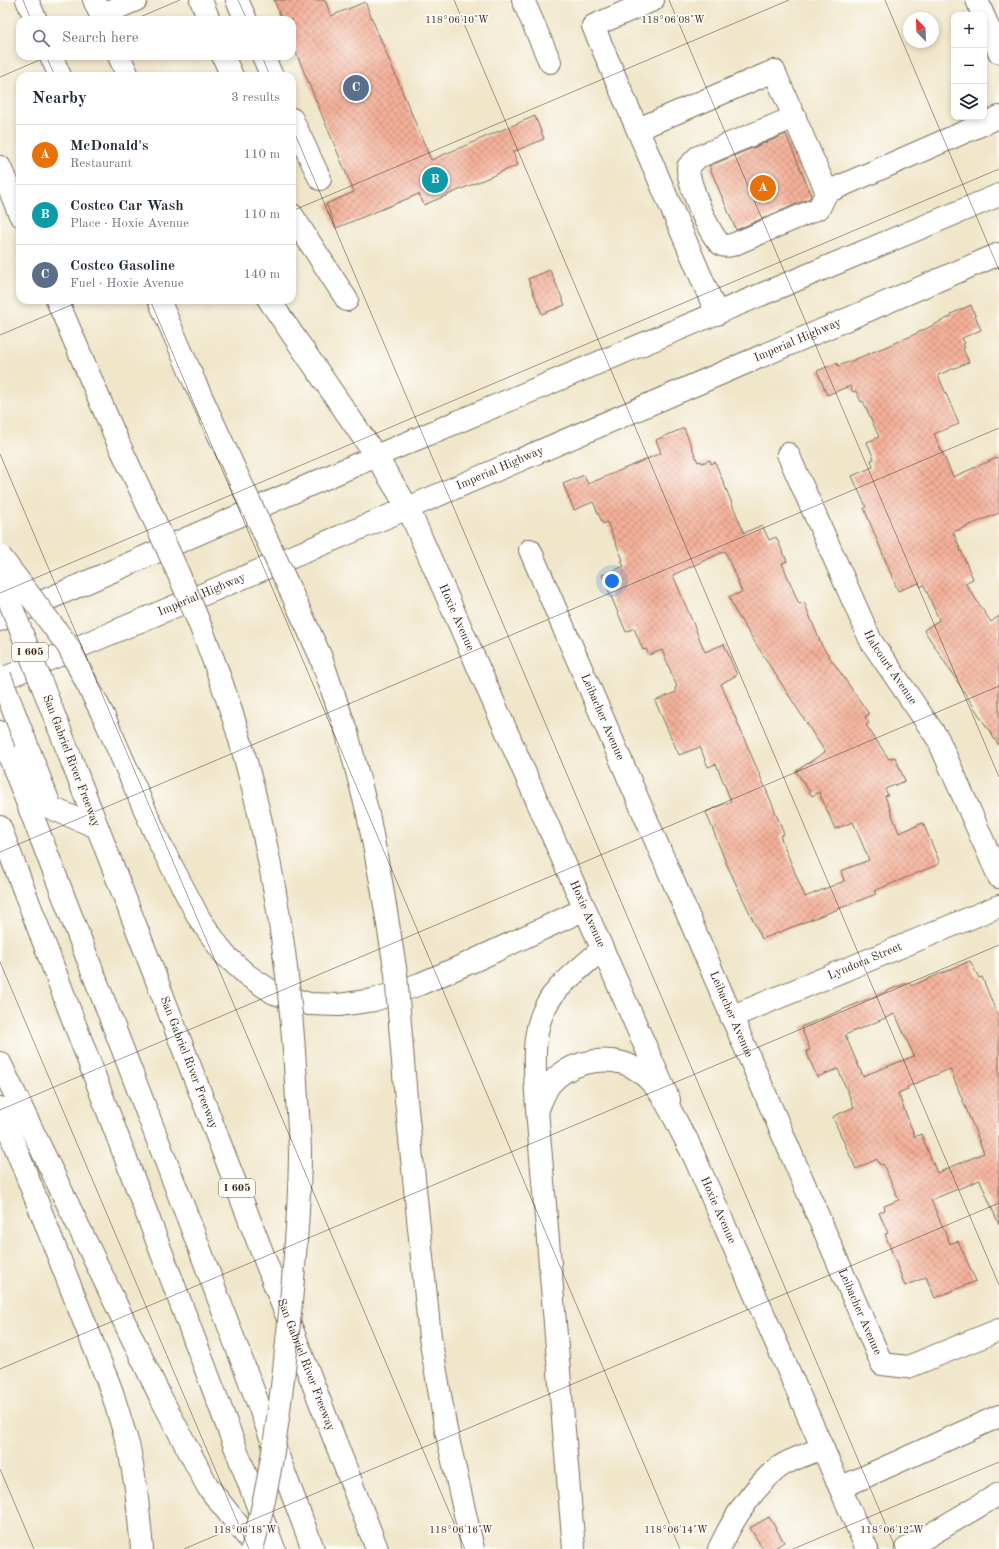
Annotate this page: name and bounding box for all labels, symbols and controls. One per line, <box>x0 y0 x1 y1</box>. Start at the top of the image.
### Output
north arrow <box>903 12 939 48</box>
map controls <box>951 12 987 120</box>
button: + <box>951 12 987 48</box>
text: 118°06'10"W <box>425 15 489 25</box>
text: 118°06'08"W <box>641 15 705 25</box>
search box <box>16 16 296 60</box>
icon: search <box>30 27 52 49</box>
text: Search here <box>62 31 139 46</box>
button: − <box>951 48 987 84</box>
pin: C <box>343 73 369 103</box>
button: layers <box>951 84 987 120</box>
text: Nearby <box>32 90 87 107</box>
text: 3 results <box>231 91 280 104</box>
text: McDonald's <box>70 139 148 154</box>
text: A <box>40 148 50 161</box>
text: 110 m <box>243 148 280 161</box>
text: Restaurant <box>70 157 132 170</box>
pin: B <box>422 165 448 195</box>
pin: A <box>750 173 776 203</box>
text: Costco Car Wash <box>70 199 184 214</box>
text: B <box>40 208 50 221</box>
text: 110 m <box>243 208 280 221</box>
text: Place · Hoxie Avenue <box>70 217 189 230</box>
text: Costco Gasoline <box>70 259 175 274</box>
text: C <box>41 268 49 281</box>
text: 140 m <box>243 268 280 281</box>
text: Fuel · Hoxie Avenue <box>70 277 184 290</box>
street label: Imperial Highway <box>752 316 844 364</box>
street label: Imperial Highway <box>455 444 546 492</box>
street label: Imperial Highway <box>156 571 248 619</box>
your location <box>602 571 622 591</box>
street label: Hoxie Avenue <box>436 582 476 653</box>
street label: Halcourt Avenue <box>861 628 919 707</box>
road number: I 605 <box>12 643 48 661</box>
street label: Leibacher Avenue <box>578 672 626 762</box>
street label: San Gabriel River Freeway <box>40 693 102 829</box>
street label: Hoxie Avenue <box>567 879 607 950</box>
street label: Lyndora Street <box>826 941 904 982</box>
street label: Leibacher Avenue <box>707 970 755 1060</box>
street label: San Gabriel River Freeway <box>158 995 220 1131</box>
street label: Hoxie Avenue <box>698 1175 738 1246</box>
road number: I 605 <box>219 1179 255 1197</box>
street label: Leibacher Avenue <box>836 1267 884 1357</box>
street label: San Gabriel River Freeway <box>275 1297 337 1433</box>
text: 118°06'18"W <box>213 1525 277 1535</box>
text: 118°06'16"W <box>429 1525 493 1535</box>
text: 118°06'14"W <box>644 1525 708 1535</box>
text: 118°06'12"W <box>860 1525 924 1535</box>

